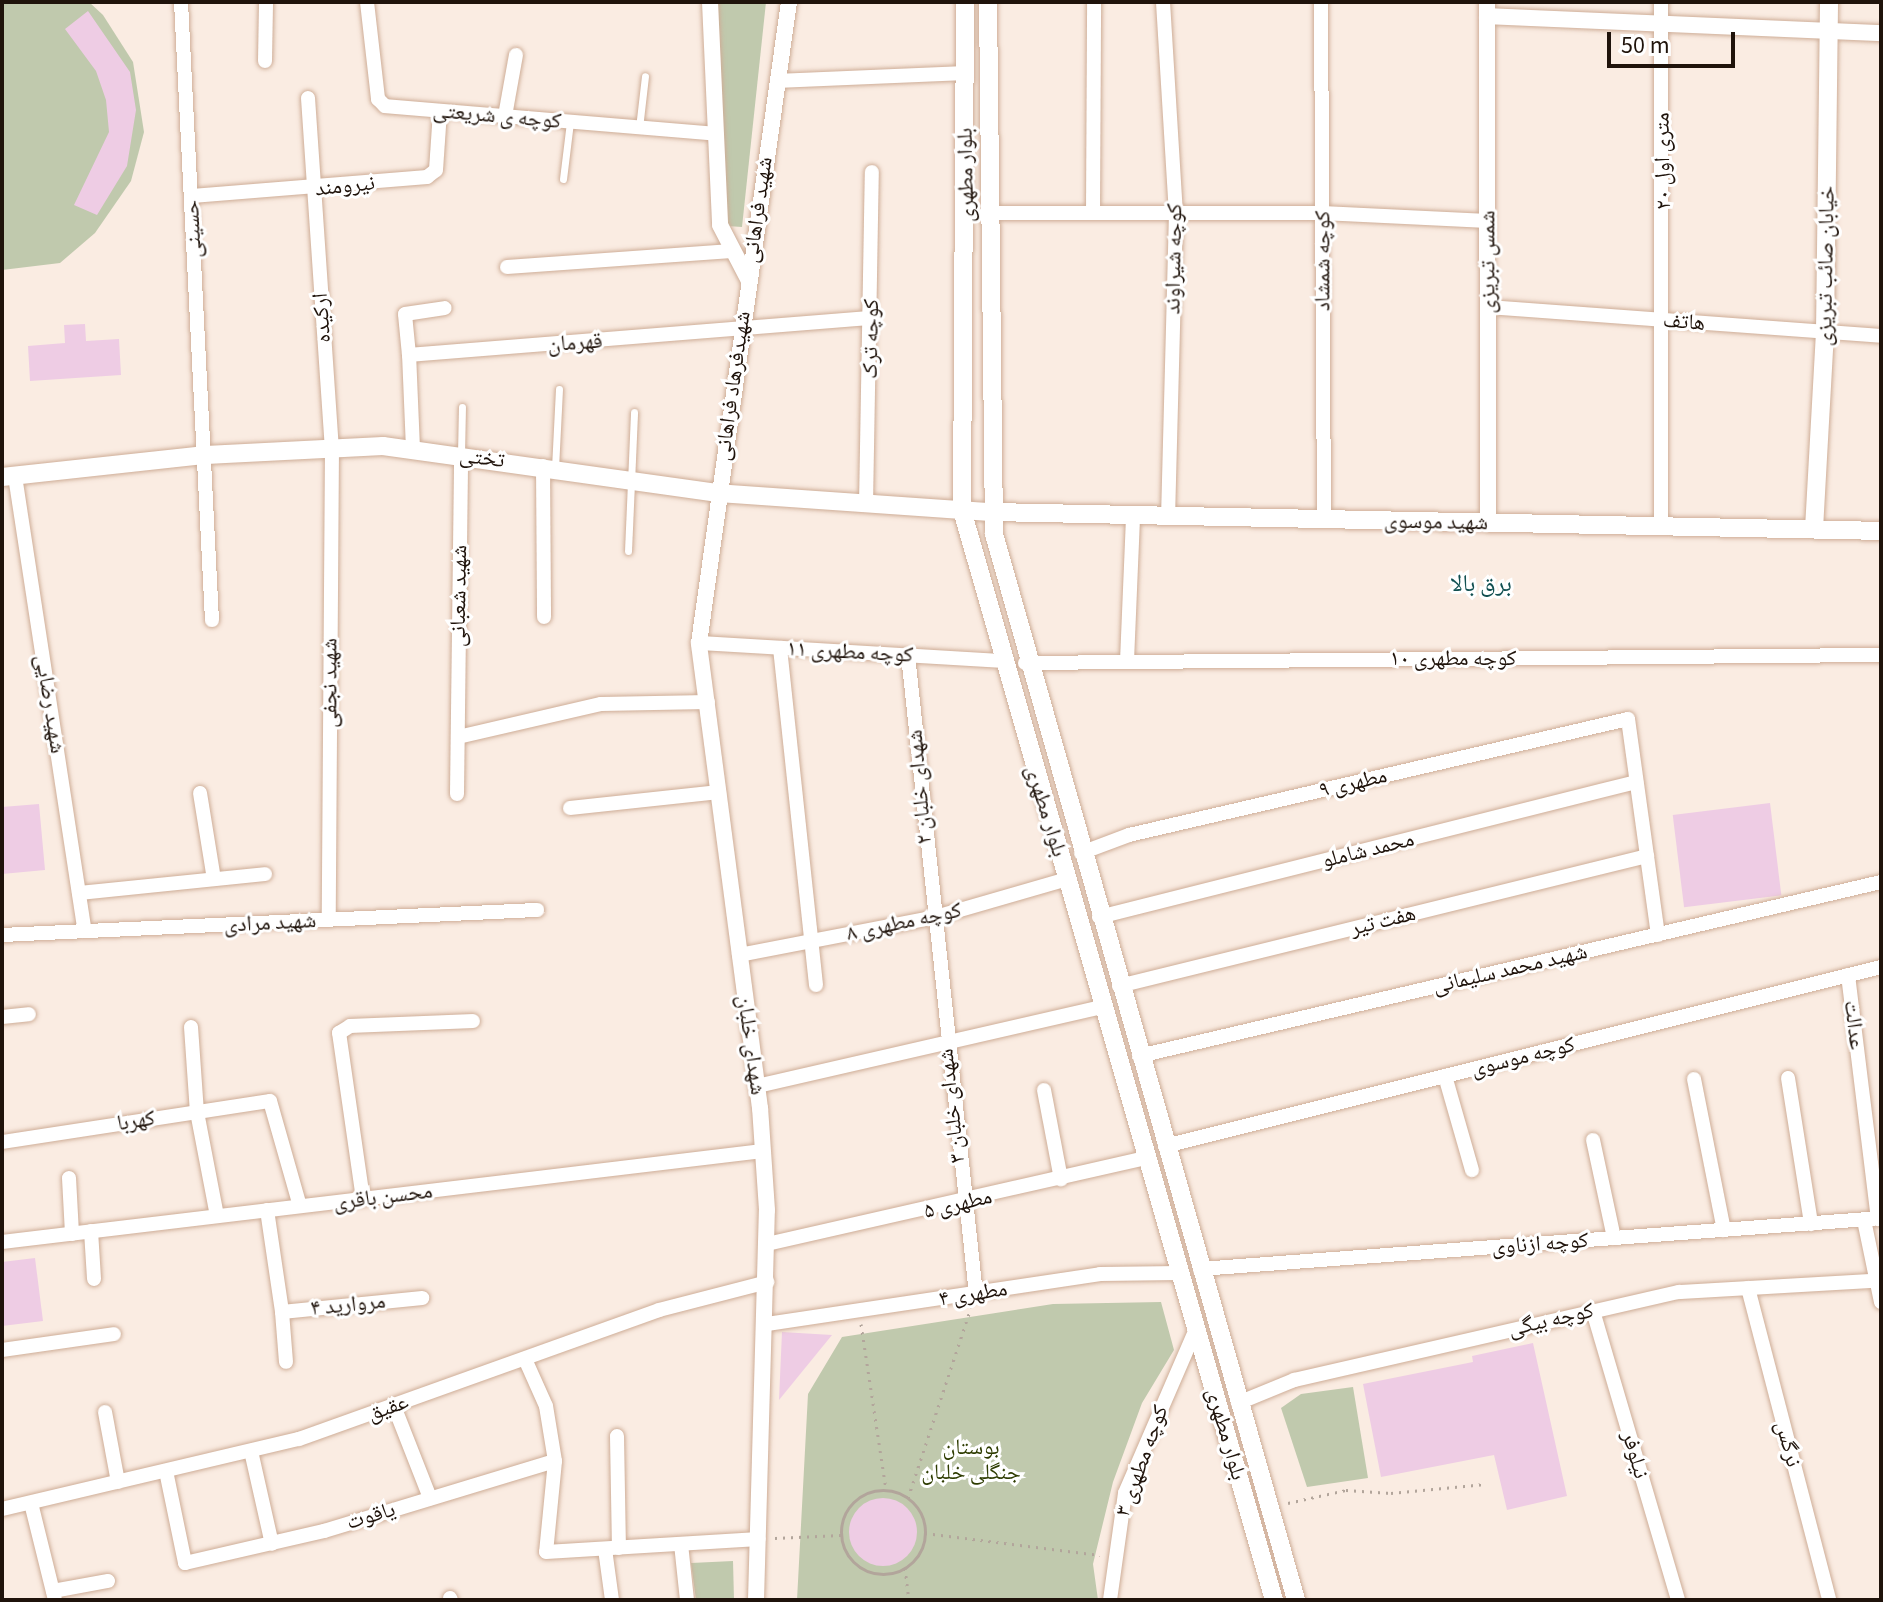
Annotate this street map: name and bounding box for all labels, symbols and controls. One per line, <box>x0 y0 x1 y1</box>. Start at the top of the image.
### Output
scale bar <box>1611 16 1739 66</box>
text: 50 m <box>1621 28 1670 63</box>
street label: کوچه ی شریعتی <box>432 97 562 135</box>
street label: ۲۰ متری اول <box>1649 112 1677 210</box>
street label: بلوار مطهری <box>952 127 980 223</box>
street label: شهید فراهانی <box>737 155 779 265</box>
street label: نیرومند <box>314 170 376 202</box>
street label: خیابان صائب تبریزی <box>1811 186 1841 346</box>
street label: حسینی <box>178 199 208 259</box>
street label: کوچه شیراوند <box>1160 203 1188 315</box>
street label: شمس تبریزی <box>1475 210 1501 314</box>
street label: کوچه شمشاد <box>1310 211 1336 311</box>
street label: ارکیده <box>307 292 337 344</box>
street label: کوچه ترک <box>857 299 885 379</box>
street label: هاتف <box>1662 307 1706 337</box>
street label: شهیدفرهاد فراهانی <box>709 309 757 463</box>
street label: قهرمان <box>547 328 603 358</box>
street label: تختی <box>458 442 506 474</box>
street label: شهید موسوی <box>1384 508 1488 536</box>
street label: شهید شعبانی <box>445 545 473 647</box>
district label: برق بالا <box>1450 570 1512 598</box>
street label: کوچه مطهری ۱۱ <box>786 636 914 668</box>
street label: شهید نجفی <box>317 638 343 728</box>
street label: کوچه مطهری ۱۰ <box>1390 646 1516 672</box>
street label: شهید رضایی <box>29 653 71 755</box>
street label: شهدای خلبان ۲ <box>902 729 938 845</box>
street label: بلوار مطهری <box>1020 762 1072 860</box>
street label: مطهری ۹ <box>1316 762 1390 804</box>
street label: محمد شاملو <box>1319 826 1417 874</box>
street label: کوچه مطهری ۸ <box>844 897 964 947</box>
street label: هفت تیر <box>1348 900 1418 942</box>
street label: شهید مرادی <box>223 907 317 939</box>
street label: شهید محمد سلیمانی <box>1430 938 1590 1000</box>
street label: شهدای خلبان <box>731 993 771 1097</box>
street label: عدالت <box>1838 999 1870 1051</box>
street label: کوچه موسوی <box>1468 1031 1578 1083</box>
street label: شهدای خلبان ۳ <box>933 1047 971 1165</box>
street label: کهربا <box>115 1105 157 1137</box>
street label: محسن باقری <box>332 1178 434 1216</box>
street label: مطهری ۵ <box>921 1183 995 1225</box>
street label: کوچه ازناوی <box>1491 1227 1589 1261</box>
street label: مطهری ۴ <box>937 1276 1009 1312</box>
street label: مروارید ۴ <box>309 1288 387 1322</box>
street label: کوچه بیگی <box>1506 1297 1596 1343</box>
street label: بلوار مطهری <box>1200 1385 1252 1483</box>
street label: عقیق <box>364 1388 412 1428</box>
street label: کوچه مطهری ۳ <box>1110 1402 1174 1520</box>
street label: نرگس <box>1769 1418 1807 1470</box>
street label: نیلوفر <box>1616 1428 1654 1482</box>
park label: بوستان جنگلی خلبان <box>921 1434 1021 1486</box>
street label: یاقوت <box>343 1496 399 1536</box>

